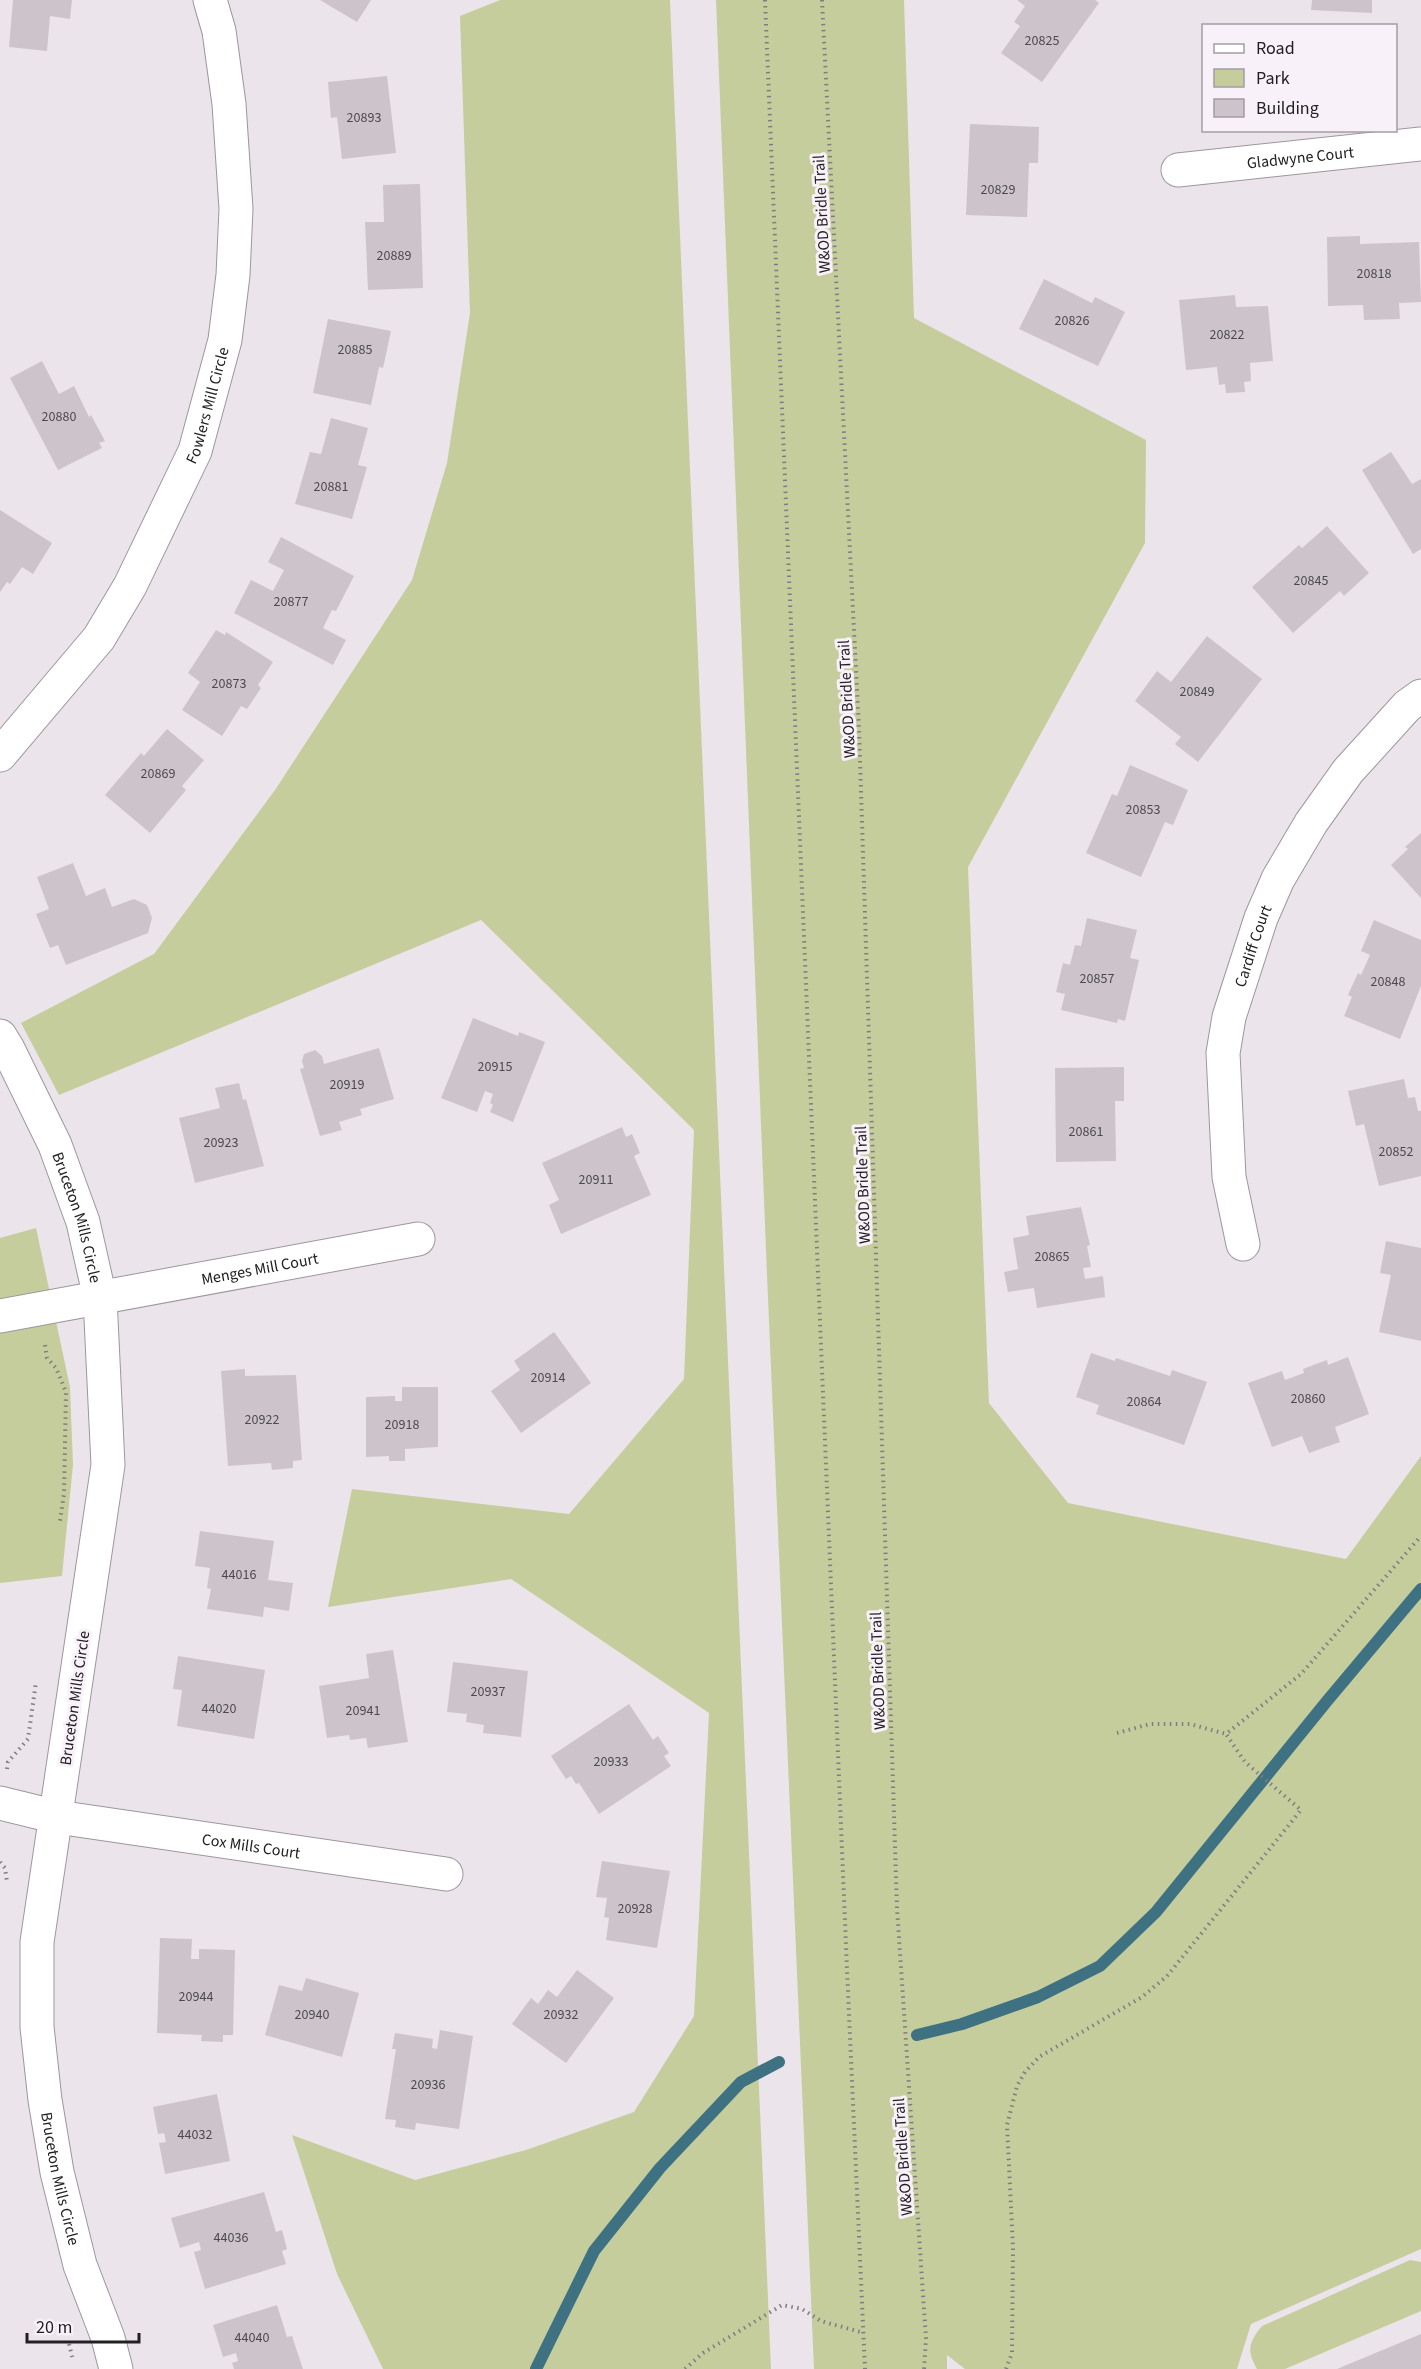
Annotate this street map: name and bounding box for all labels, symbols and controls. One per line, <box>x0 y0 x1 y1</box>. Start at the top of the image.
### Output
legend <box>1202 24 1397 132</box>
house number: 20825 <box>1025 31 1059 51</box>
text: Road <box>1256 36 1295 61</box>
text: Park <box>1256 66 1290 91</box>
text: Building <box>1256 96 1319 121</box>
house number: 20893 <box>347 108 381 128</box>
street label: Gladwyne Court <box>1246 141 1356 175</box>
street label: W&OD Bridle Trail <box>808 154 836 273</box>
house number: 20829 <box>981 180 1015 200</box>
house number: 20889 <box>377 246 411 266</box>
house number: 20818 <box>1357 264 1391 284</box>
house number: 20826 <box>1055 311 1089 331</box>
house number: 20822 <box>1210 325 1244 345</box>
house number: 20885 <box>338 340 372 360</box>
street label: Fowlers Mill Circle <box>180 345 235 468</box>
house number: 20880 <box>42 407 76 427</box>
house number: 20881 <box>314 477 348 497</box>
house number: 20845 <box>1294 571 1328 591</box>
house number: 20877 <box>274 592 308 612</box>
street label: W&OD Bridle Trail <box>833 639 861 758</box>
house number: 20873 <box>212 674 246 694</box>
house number: 20849 <box>1180 682 1214 702</box>
house number: 20869 <box>141 764 175 784</box>
house number: 20853 <box>1126 800 1160 820</box>
street label: Cardiff Court <box>1229 901 1278 990</box>
house number: 20857 <box>1080 969 1114 989</box>
house number: 20848 <box>1371 972 1405 992</box>
house number: 20915 <box>478 1057 512 1077</box>
house number: 20919 <box>330 1075 364 1095</box>
house number: 20861 <box>1069 1122 1103 1142</box>
street label: W&OD Bridle Trail <box>850 1126 876 1244</box>
house number: 20923 <box>204 1133 238 1153</box>
house number: 20852 <box>1379 1142 1413 1162</box>
street label: Bruceton Mills Circle <box>46 1149 106 1285</box>
house number: 20911 <box>579 1170 613 1190</box>
street label: Menges Mill Court <box>200 1247 321 1291</box>
house number: 20865 <box>1035 1247 1069 1267</box>
house number: 20914 <box>531 1368 565 1388</box>
house number: 20860 <box>1291 1389 1325 1409</box>
house number: 20864 <box>1127 1392 1161 1412</box>
house number: 20922 <box>245 1410 279 1430</box>
house number: 20918 <box>385 1415 419 1435</box>
house number: 44016 <box>222 1565 256 1585</box>
street label: W&OD Bridle Trail <box>865 1612 891 1730</box>
street label: Bruceton Mills Circle <box>55 1629 95 1767</box>
house number: 20937 <box>471 1682 505 1702</box>
house number: 44020 <box>202 1699 236 1719</box>
house number: 20941 <box>346 1701 380 1721</box>
house number: 20933 <box>594 1752 628 1772</box>
street label: Cox Mills Court <box>200 1828 302 1865</box>
house number: 20928 <box>618 1899 652 1919</box>
house number: 20944 <box>179 1987 213 2007</box>
house number: 20940 <box>295 2005 329 2025</box>
house number: 20932 <box>544 2005 578 2025</box>
house number: 20936 <box>411 2075 445 2095</box>
street label: W&OD Bridle Trail <box>888 2097 918 2217</box>
street label: Bruceton Mills Circle <box>35 2110 85 2248</box>
house number: 44032 <box>178 2125 212 2145</box>
house number: 44036 <box>214 2228 248 2248</box>
scale bar <box>27 2306 140 2344</box>
text: 20 m <box>36 2315 72 2340</box>
house number: 44040 <box>235 2328 269 2348</box>

